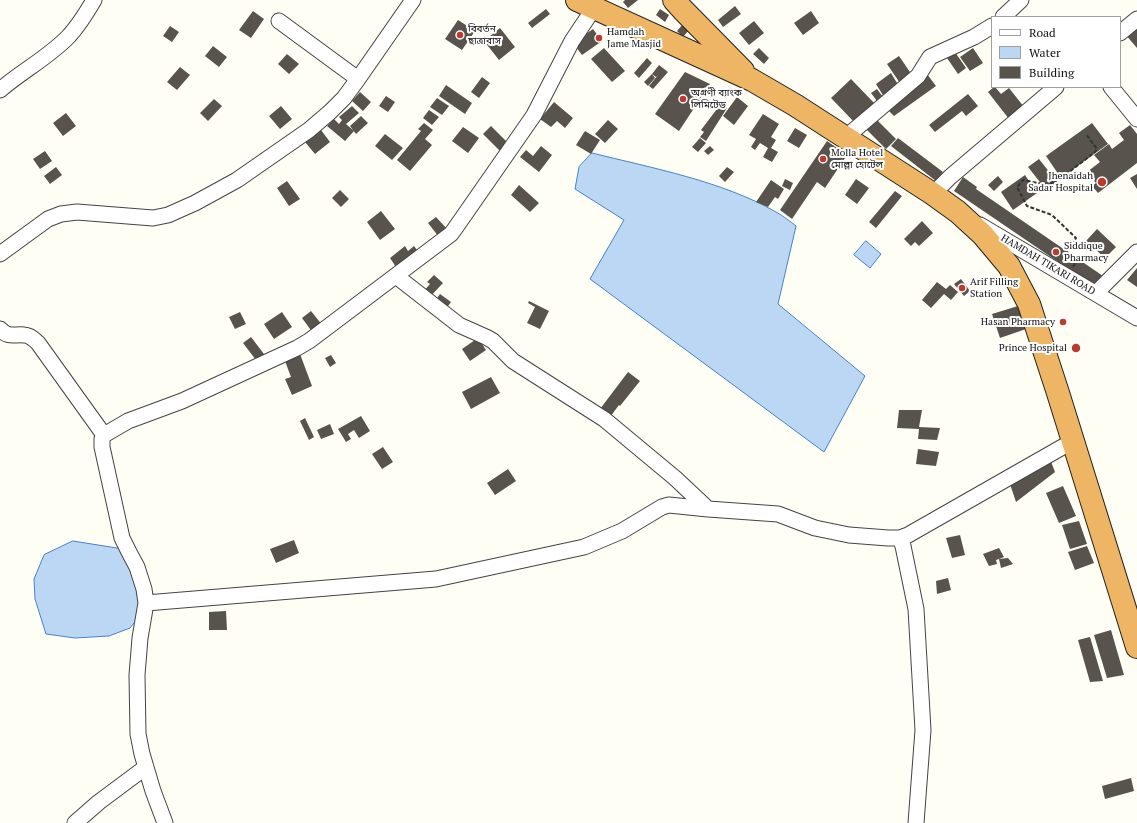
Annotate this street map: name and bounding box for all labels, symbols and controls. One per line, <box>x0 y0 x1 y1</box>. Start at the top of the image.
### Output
legend <box>991 16 1121 88</box>
place label: বিবর্তন ছাত্রাবাস <box>468 23 501 46</box>
text: Road <box>1029 25 1056 40</box>
place label: Hamdah Jame Masjid <box>607 26 661 50</box>
marker: বিবর্তন ছাত্রাবাস <box>455 30 465 40</box>
marker: Hamdah Jame Masjid <box>594 33 604 43</box>
text: Water <box>1029 45 1061 60</box>
text: Building <box>1029 65 1074 80</box>
place label: অগ্রণী ব্যাংক লিমিটেড <box>691 87 742 110</box>
marker: অগ্রণী ব্যাংক লিমিটেড <box>678 94 688 104</box>
place label: Molla Hotel মোল্লা হোটেল <box>831 147 883 170</box>
marker: Molla Hotel মোল্লা হোটেল <box>818 154 828 164</box>
place label: Jhenaidah Sadar Hospital <box>1028 170 1093 194</box>
marker: Jhenaidah Sadar Hospital <box>1096 176 1108 188</box>
street label: HAMDAH TIKARI ROAD <box>999 232 1097 298</box>
place label: Siddique Pharmacy <box>1064 240 1108 264</box>
marker: Siddique Pharmacy <box>1051 247 1061 257</box>
place label: Arif Filling Station <box>970 276 1018 300</box>
marker: Arif Filling Station <box>957 283 967 293</box>
place label: Hasan Pharmacy <box>981 316 1055 328</box>
marker: Hasan Pharmacy <box>1058 317 1068 327</box>
place label: Prince Hospital <box>999 342 1067 354</box>
marker: Prince Hospital <box>1070 342 1082 354</box>

